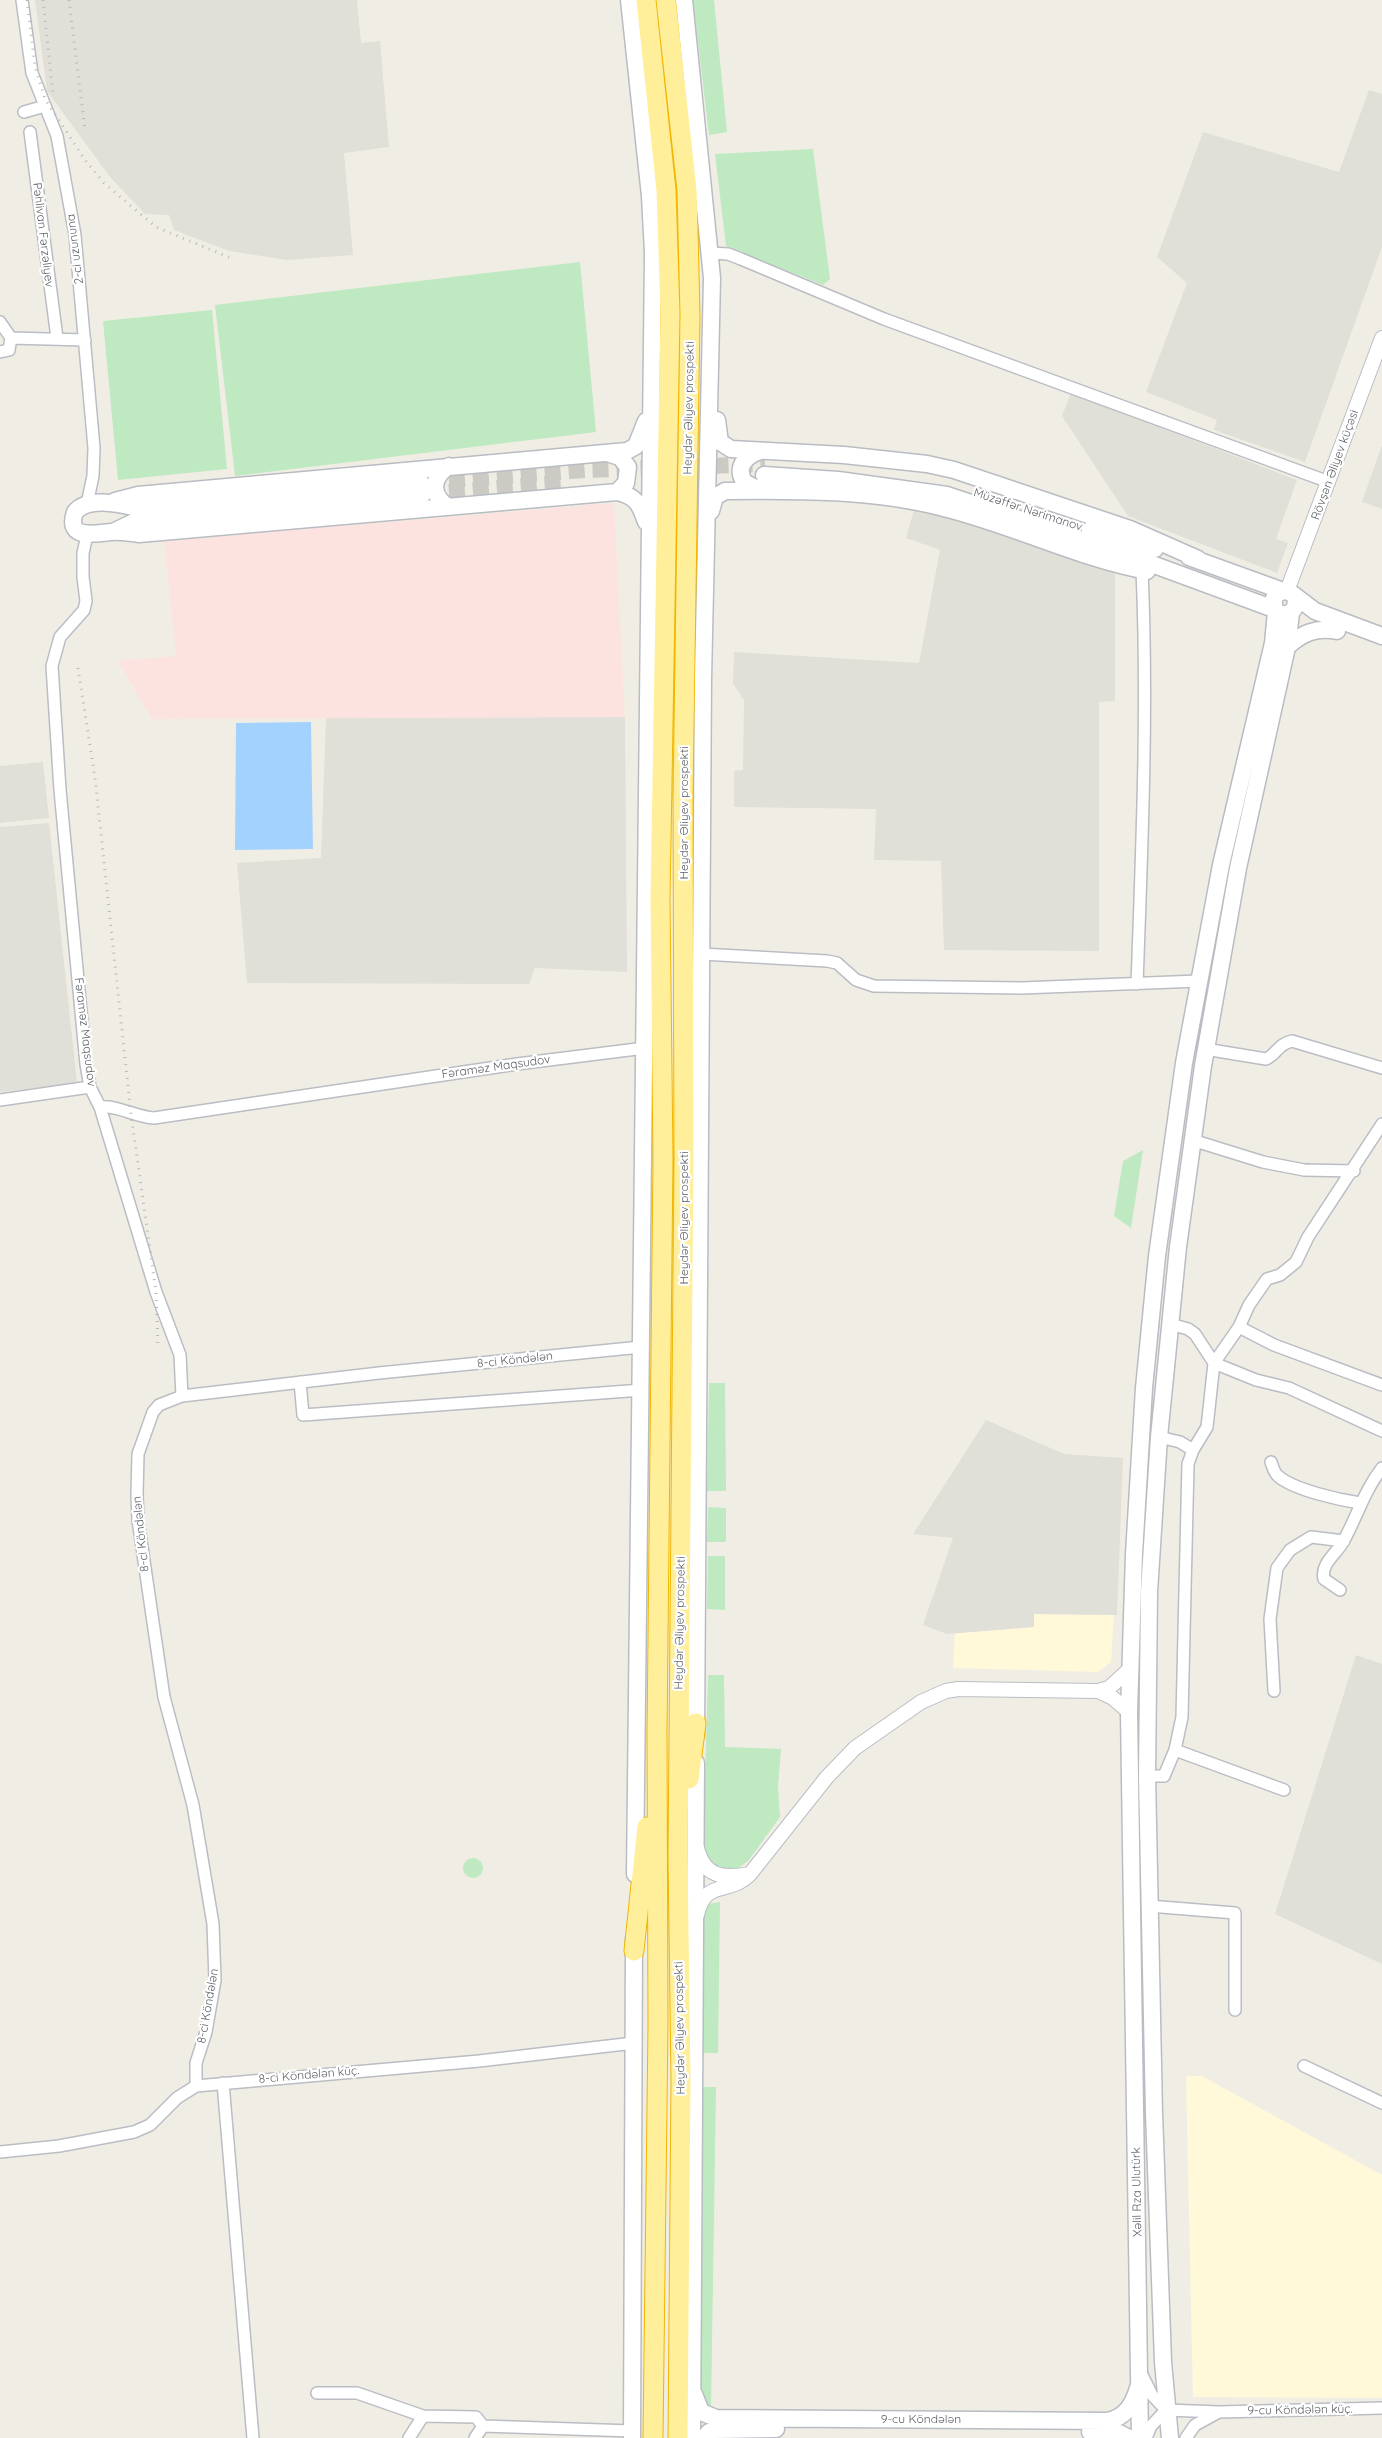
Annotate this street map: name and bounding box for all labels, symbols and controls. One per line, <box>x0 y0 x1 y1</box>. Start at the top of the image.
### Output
street label: Pəhlivan Fərzəliyev <box>29 182 57 288</box>
street label: 2-ci uzununa <box>64 213 86 285</box>
street label: Heydər Əliyev prospekti <box>681 341 697 475</box>
street label: Rövşən Əliyev küçəsi <box>1308 408 1362 522</box>
street label: Müzəffər Nərimanov <box>972 486 1084 534</box>
street label: Heydər Əliyev prospekti <box>677 746 691 880</box>
street label: Fəraməz Maqsudov <box>71 977 99 1087</box>
street label: Fəraməz Maqsudov <box>441 1052 551 1082</box>
street label: Heydər Əliyev prospekti <box>677 1151 691 1285</box>
street label: 8-ci Köndələn <box>476 1349 554 1371</box>
street label: 8-ci Köndələn <box>130 1495 152 1573</box>
street label: Heydər Əliyev prospekti <box>672 1556 688 1690</box>
street label: Heydər Əliyev prospekti <box>672 1961 688 2095</box>
street label: 8-ci Köndələn <box>194 1967 222 2045</box>
street label: 8-ci Köndələn küç. <box>258 2063 360 2087</box>
street label: Xəlil Rza Ulutürk <box>1129 2147 1145 2237</box>
street label: 9-cu Köndələn küç. <box>1247 2402 1353 2418</box>
street label: 9-cu Köndələn <box>881 2412 961 2426</box>

